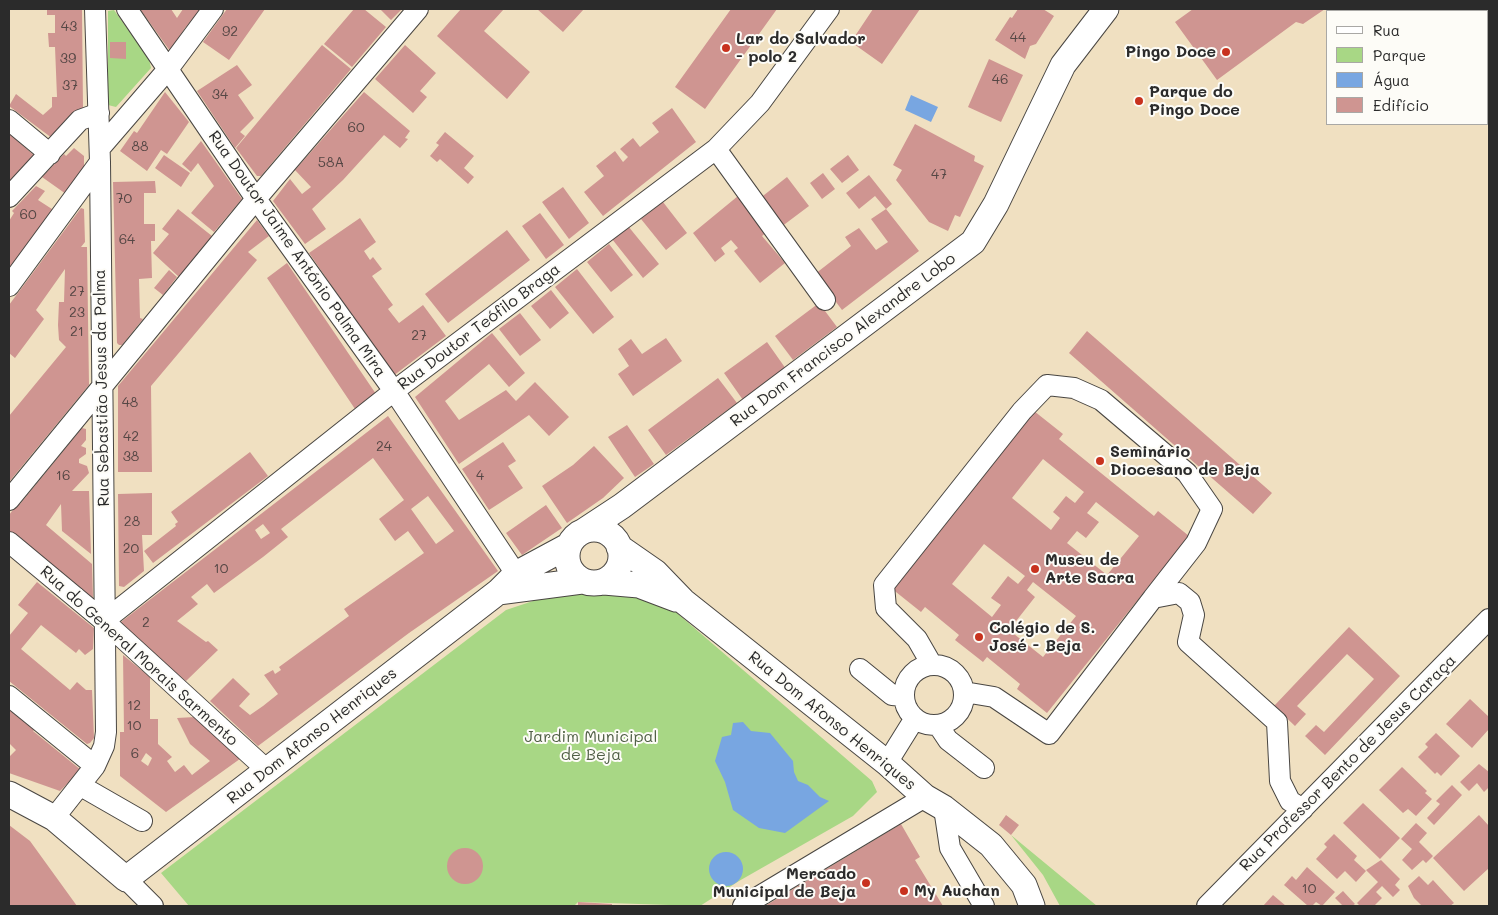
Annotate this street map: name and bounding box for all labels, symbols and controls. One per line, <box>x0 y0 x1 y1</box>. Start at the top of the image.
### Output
legend <box>1326 10 1488 125</box>
house number: 43 <box>61 19 77 35</box>
text: Rua <box>1373 20 1400 40</box>
house number: 92 <box>222 24 238 40</box>
place label: Lar do Salvador - polo 2 <box>736 29 866 67</box>
house number: 44 <box>1010 30 1026 46</box>
marker: Lar do Salvador - polo 2 <box>720 42 732 54</box>
place label: Pingo Doce <box>1125 42 1216 62</box>
text: Parque <box>1373 45 1426 65</box>
marker: Pingo Doce <box>1220 46 1232 58</box>
house number: 39 <box>60 51 76 67</box>
text: Água <box>1373 70 1410 90</box>
house number: 46 <box>992 72 1008 88</box>
house number: 37 <box>62 78 78 94</box>
place label: Parque do Pingo Doce <box>1149 82 1240 120</box>
house number: 34 <box>212 87 228 103</box>
marker: Parque do Pingo Doce <box>1133 95 1145 107</box>
text: Edifício <box>1373 95 1429 115</box>
house number: 60 <box>347 120 365 136</box>
street label: Rua Doutor Jaime António Palma Mira <box>204 127 390 381</box>
house number: 88 <box>132 139 148 155</box>
house number: 58A <box>318 155 344 171</box>
house number: 47 <box>931 167 947 183</box>
house number: 70 <box>116 191 132 207</box>
house number: 60 <box>19 207 37 223</box>
house number: 64 <box>119 232 135 248</box>
street label: Rua Dom Francisco Alexandre Lobo <box>727 249 959 431</box>
street label: Rua Doutor Teófilo Braga <box>394 260 564 394</box>
street label: Rua Sebastião Jesus da Palma <box>90 269 114 507</box>
house number: 27 <box>69 284 85 300</box>
house number: 23 <box>69 305 85 321</box>
house number: 21 <box>70 324 84 340</box>
house number: 27 <box>411 328 427 344</box>
house number: 48 <box>122 395 138 411</box>
house number: 42 <box>123 429 139 445</box>
house number: 24 <box>376 439 392 455</box>
place label: Seminário Diocesano de Beja <box>1110 442 1260 480</box>
house number: 38 <box>123 449 139 465</box>
marker: Seminário Diocesano de Beja <box>1094 455 1106 467</box>
house number: 16 <box>56 468 70 484</box>
house number: 4 <box>476 468 484 484</box>
house number: 28 <box>124 514 140 530</box>
house number: 20 <box>123 541 139 557</box>
place label: Museu de Arte Sacra <box>1045 550 1134 588</box>
house number: 10 <box>214 561 228 577</box>
street label: Rua do General Morais Sarmento <box>36 562 242 750</box>
marker: Museu de Arte Sacra <box>1029 563 1041 575</box>
house number: 2 <box>142 615 150 631</box>
place label: Colégio de S. José - Beja <box>989 618 1096 656</box>
marker: Colégio de S. José - Beja <box>973 631 985 643</box>
street label: Rua Dom Afonso Henriques <box>744 647 920 795</box>
street label: Rua Professor Bento de Jesus Caraça <box>1236 651 1460 875</box>
street label: Rua Dom Afonso Henriques <box>223 664 401 808</box>
house number: 12 <box>127 698 141 714</box>
house number: 10 <box>127 718 141 734</box>
park label: Jardim Municipal de Beja <box>524 727 658 765</box>
house number: 6 <box>131 746 139 762</box>
place label: Mercado Municipal de Beja <box>713 864 856 902</box>
marker: Mercado Municipal de Beja <box>860 877 872 889</box>
place label: My Auchan <box>914 881 1000 901</box>
house number: 10 <box>1302 881 1316 897</box>
marker: My Auchan <box>898 885 910 897</box>

